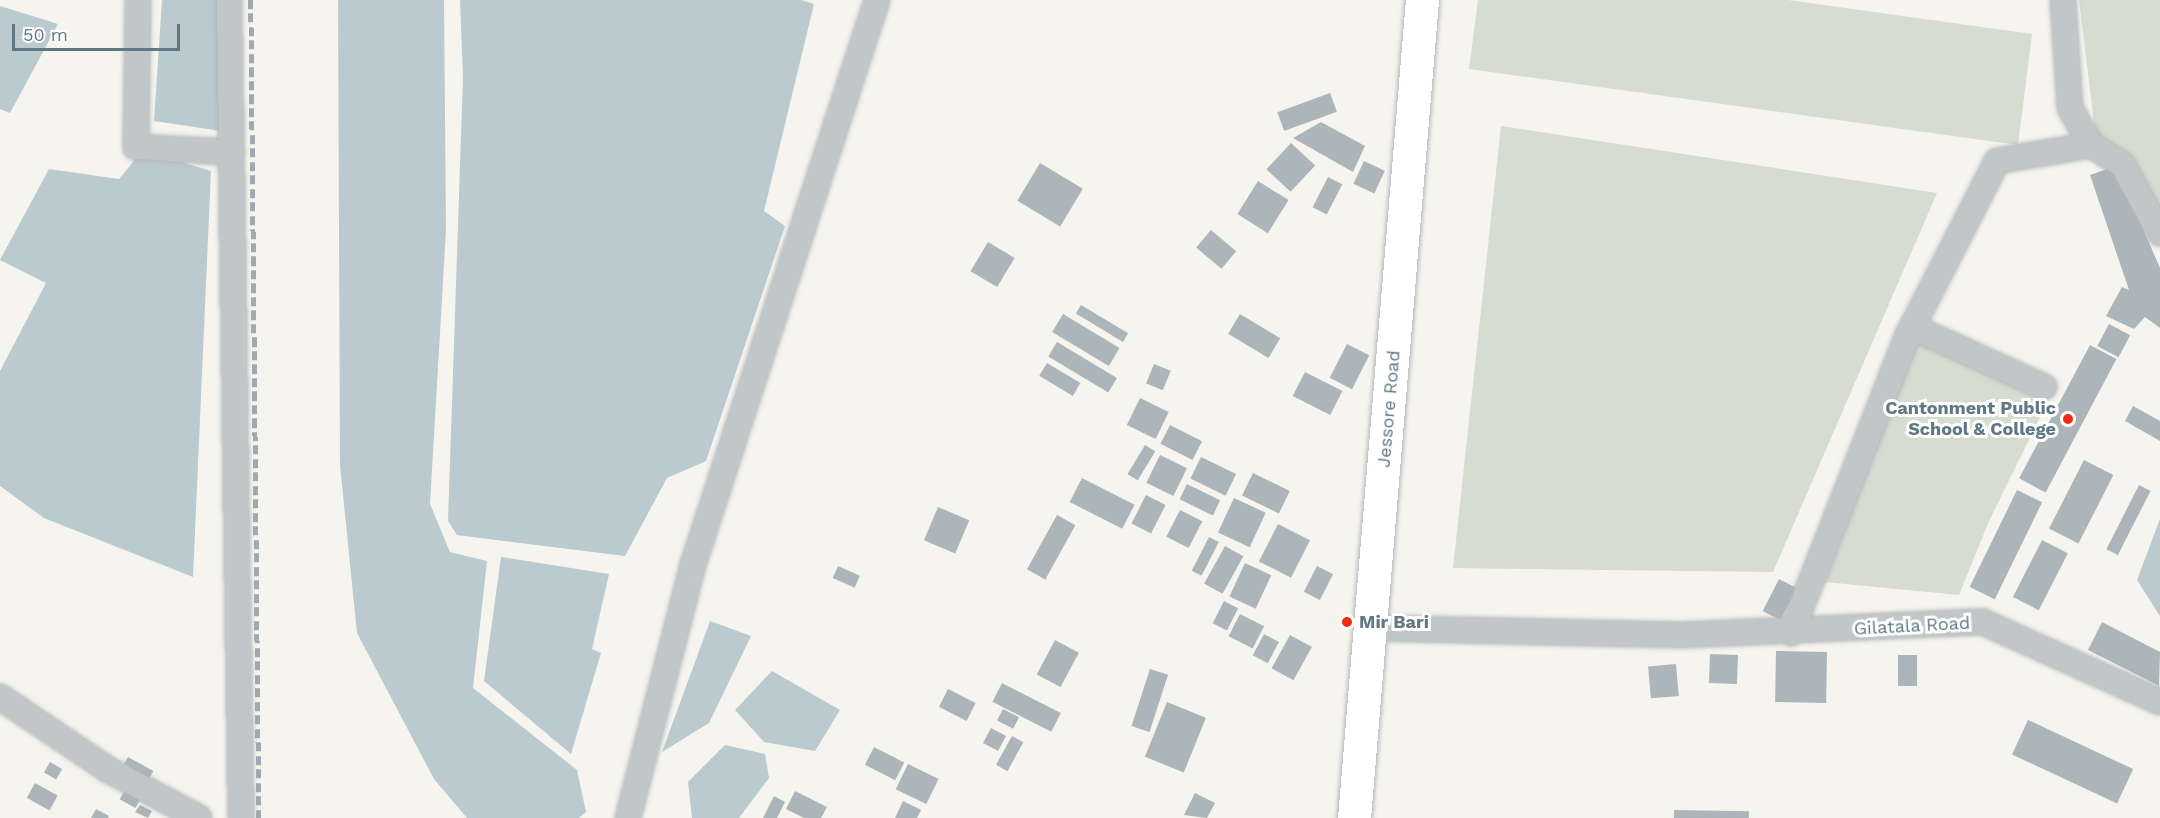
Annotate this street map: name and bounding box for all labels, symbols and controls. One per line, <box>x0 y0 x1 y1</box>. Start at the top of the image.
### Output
scale bar <box>15 12 183 50</box>
text: 50 m <box>23 24 68 45</box>
street label: Jessore Road <box>1373 349 1405 469</box>
place label: Cantonment Public School & College <box>1885 398 2056 440</box>
marker: Cantonment Public School & College <box>2061 412 2075 426</box>
place label: Mir Bari <box>1359 611 1429 633</box>
street label: Gilatala Road <box>1853 612 1971 640</box>
marker: Mir Bari <box>1340 615 1354 629</box>

